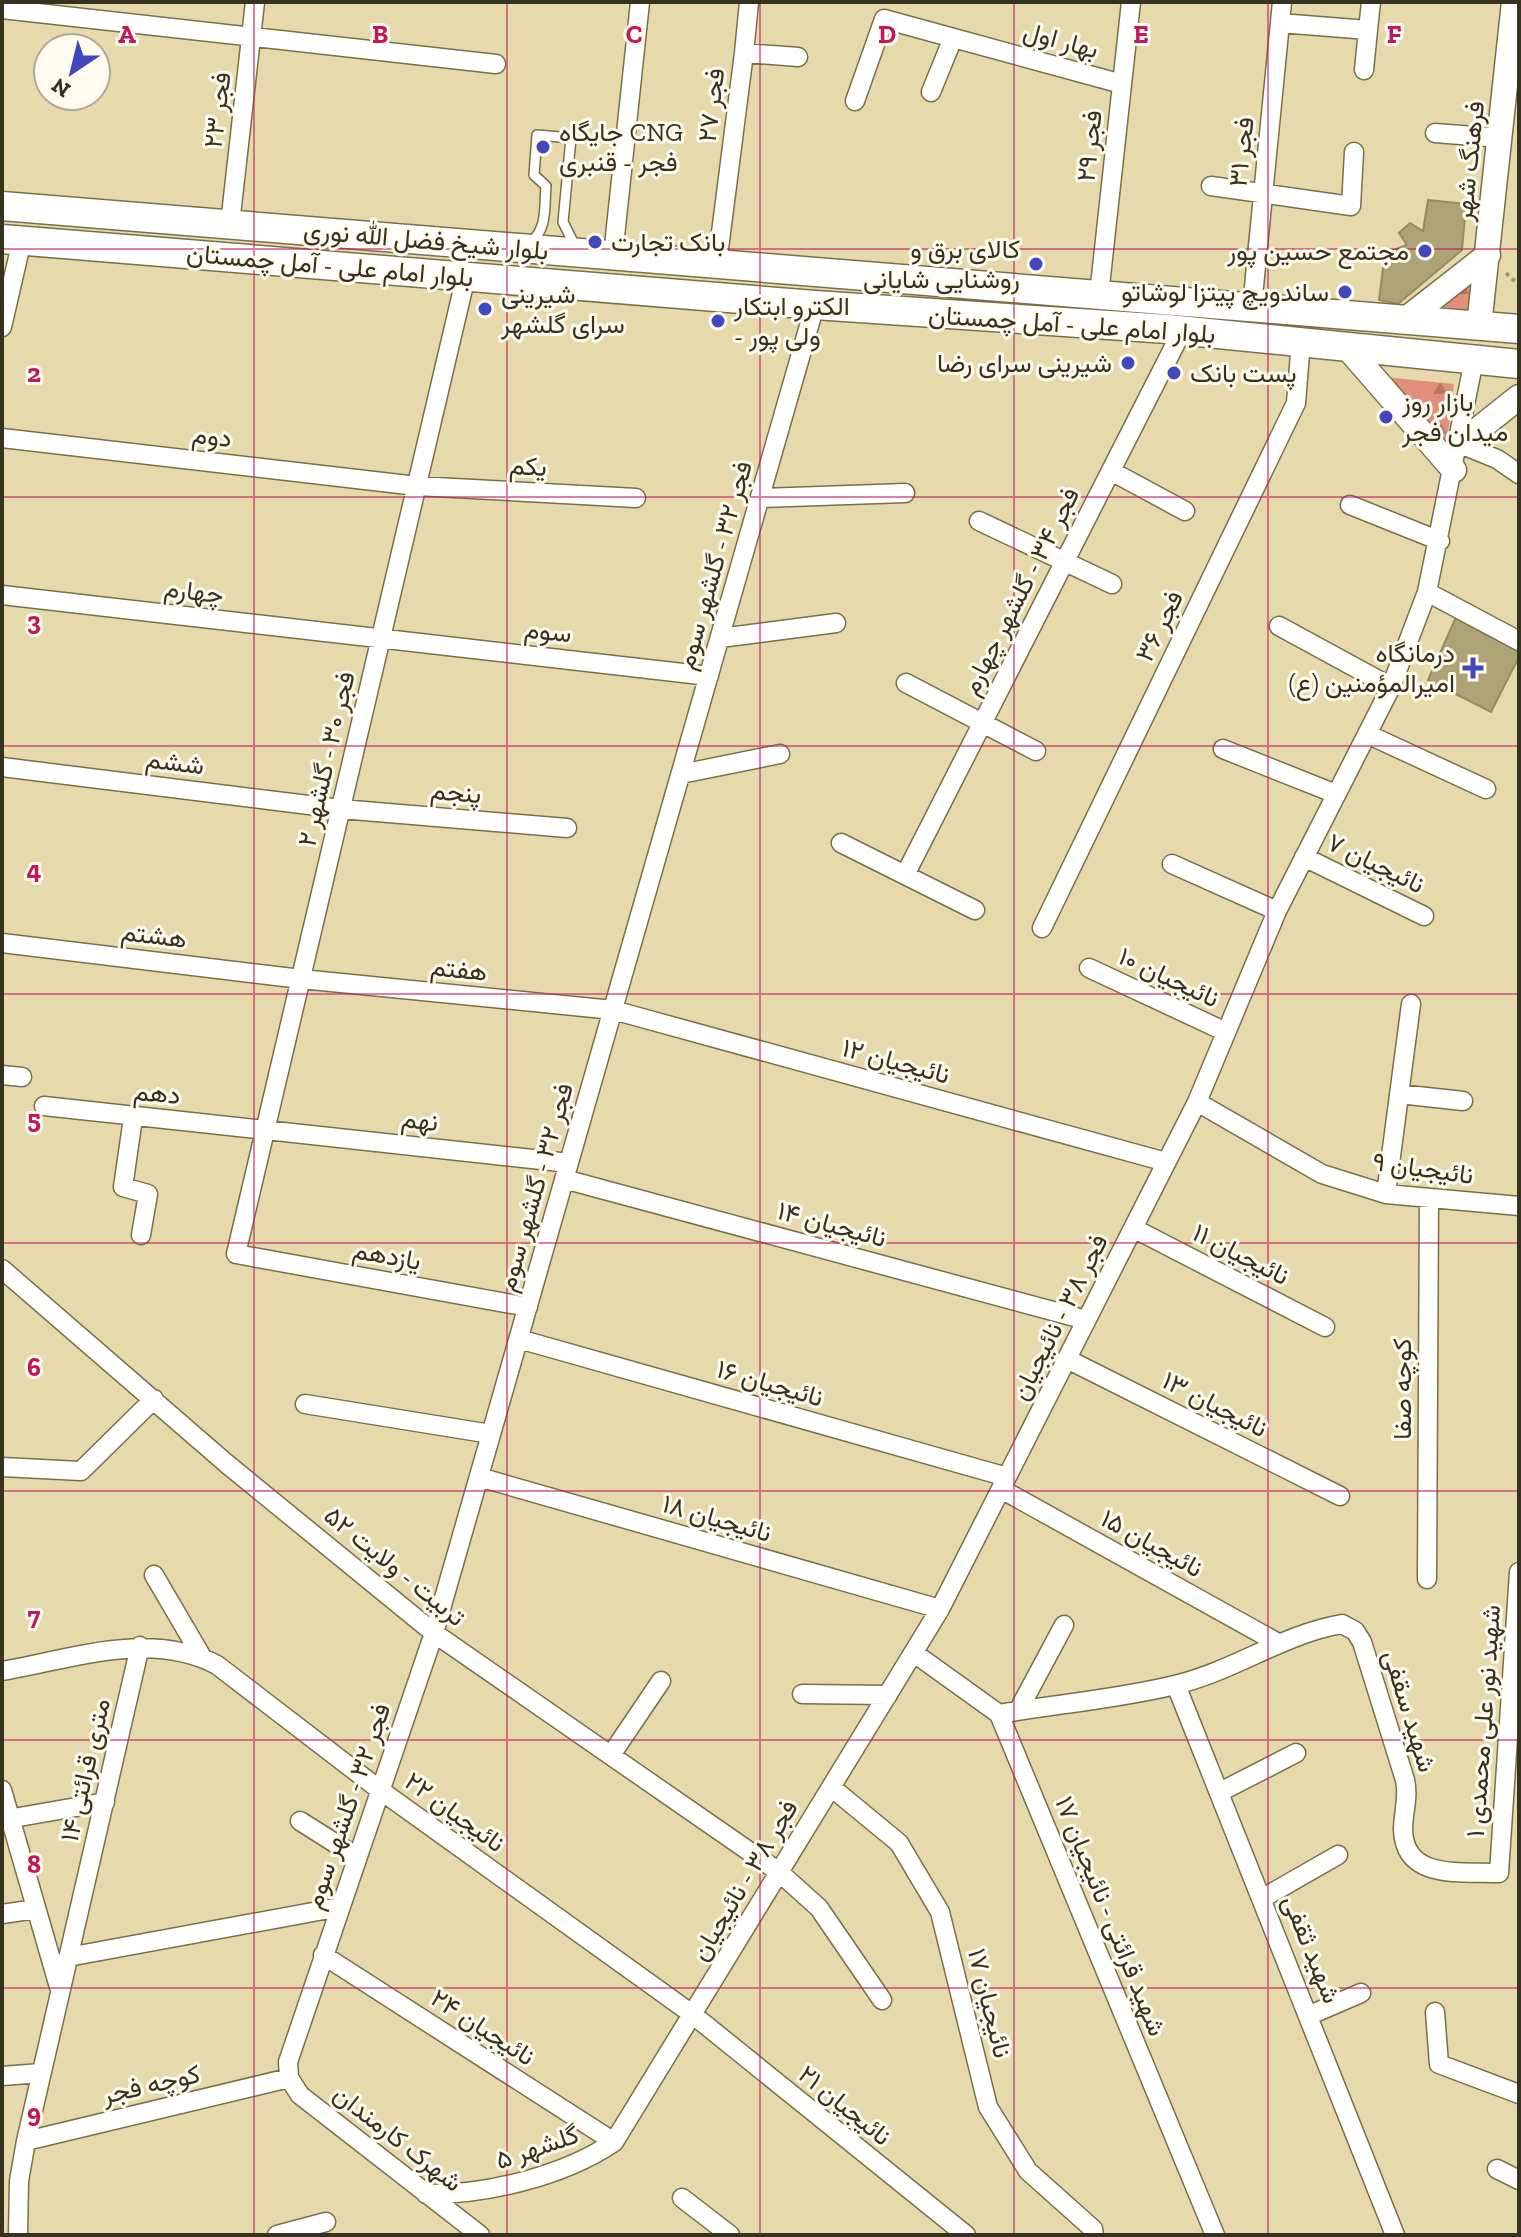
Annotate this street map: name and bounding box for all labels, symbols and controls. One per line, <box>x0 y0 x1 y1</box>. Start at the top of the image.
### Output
street label: بهار اول <box>1020 15 1102 65</box>
text: A <box>118 18 136 50</box>
text: B <box>372 18 388 50</box>
text: C <box>626 18 642 50</box>
text: D <box>878 18 896 50</box>
text: E <box>1133 18 1149 50</box>
text: F <box>1387 18 1402 50</box>
north arrow <box>32 32 112 112</box>
street label: فجر ۲۷ <box>691 66 731 144</box>
street label: فجر ۲۳ <box>196 70 238 150</box>
text: N <box>46 72 75 104</box>
street label: فرهنگ شهر <box>1447 99 1491 224</box>
street label: فجر ۲۹ <box>1069 109 1109 183</box>
street label: فجر ۳۱ <box>1221 115 1261 189</box>
place label: جایگاه CNG فجر - قنبری <box>559 116 683 178</box>
marker: جایگاه CNG فجر - قنبری <box>534 138 552 156</box>
street label: بلوار شیخ فضل الله نوری <box>302 213 550 269</box>
place label: بانک تجارت <box>611 226 725 258</box>
marker: بانک تجارت <box>586 233 604 251</box>
place label: کالای برق و روشنایی شایانی <box>863 233 1020 295</box>
place label: مجتمع حسین پور <box>1226 235 1409 269</box>
street label: بلوار امام علی - آمل چمستان <box>185 237 475 295</box>
marker: مجتمع حسین پور <box>1416 242 1434 260</box>
marker: کالای برق و روشنایی شایانی <box>1027 255 1045 273</box>
place label: ساندویچ پیتزا لوشاتو <box>1121 276 1329 310</box>
place label: شیرینی سرای گلشهر <box>500 278 625 340</box>
marker: ساندویچ پیتزا لوشاتو <box>1336 283 1354 301</box>
place label: الکترو ابتکار - ولی پور <box>733 290 850 354</box>
street label: بلوار امام علی - آمل چمستان <box>927 298 1217 352</box>
marker: شیرینی سرای گلشهر <box>476 300 494 318</box>
marker: الکترو ابتکار - ولی پور <box>709 312 727 330</box>
place label: شیرینی سرای رضا <box>937 347 1112 379</box>
marker: شیرینی سرای رضا <box>1119 354 1137 372</box>
text: 2 <box>27 357 41 389</box>
place label: پست بانک <box>1190 357 1297 391</box>
marker: پست بانک <box>1165 364 1183 382</box>
place label: بازار روز میدان فجر <box>1401 386 1508 448</box>
marker: بازار روز میدان فجر <box>1377 408 1395 426</box>
street label: دوم <box>190 418 234 455</box>
street label: یکم <box>508 449 548 484</box>
street label: فجر ۳۲ - گلشهر سوم <box>669 457 760 673</box>
street label: فجر ۳۴ - گلشهر چهارم <box>954 482 1088 701</box>
street label: چهارم <box>162 571 225 612</box>
street label: فجر ۳۶ <box>1128 585 1190 667</box>
text: 3 <box>27 605 41 637</box>
street label: سوم <box>523 613 573 650</box>
place label: درمانگاه امیرالمؤمنین (ع) <box>1289 637 1455 701</box>
marker: درمانگاه امیرالمؤمنین (ع) <box>1462 657 1484 679</box>
street label: فجر ۳۰ - گلشهر ۲ <box>290 668 362 850</box>
street label: ششم <box>144 743 206 782</box>
street label: پنجم <box>429 774 483 812</box>
street label: نائیجیان ۷ <box>1322 826 1430 900</box>
text: 4 <box>27 854 42 886</box>
street label: هشتم <box>119 915 189 956</box>
street label: نائیجیان ۱۰ <box>1113 940 1225 1014</box>
street label: هفتم <box>429 950 489 989</box>
street label: نائیجیان ۱۲ <box>839 1031 953 1091</box>
street label: دهم <box>132 1075 182 1112</box>
street label: فجر ۳۲ - گلشهر سوم <box>490 1079 581 1295</box>
street label: نهم <box>400 1102 440 1139</box>
text: 5 <box>27 1103 41 1135</box>
street label: نائیجیان ۹ <box>1370 1145 1476 1191</box>
street label: نائیجیان ۱۴ <box>774 1194 890 1254</box>
street label: نائیجیان ۱۱ <box>1187 1216 1295 1292</box>
street label: فجر ۳۸ - نائیجیان <box>1003 1229 1115 1405</box>
street label: یازدهم <box>350 1233 424 1278</box>
street label: کوچه صفا <box>1386 1338 1420 1440</box>
text: 6 <box>27 1351 41 1383</box>
street label: نائیجیان ۱۶ <box>713 1353 827 1413</box>
street label: نائیجیان ۱۳ <box>1157 1364 1273 1444</box>
street label: نائیجیان ۱۸ <box>659 1487 775 1549</box>
street label: تربیت - ولایت ۵۲ <box>318 1499 472 1633</box>
street label: نائیجیان ۱۵ <box>1095 1502 1209 1584</box>
text: 7 <box>28 1600 41 1632</box>
street label: شهید نور علی محمدی ۱ <box>1459 1604 1507 1838</box>
street label: شهید سقفی <box>1376 1646 1444 1776</box>
street label: ۱۴ متری قرائتی <box>53 1695 117 1845</box>
street label: فجر ۳۲ - گلشهر سوم <box>297 1699 398 1913</box>
street label: نائیجیان ۲۲ <box>399 1765 511 1859</box>
street label: شهید قرائتی - نائیجیان ۱۷ <box>1048 1791 1174 2041</box>
street label: فجر ۳۸ - نائیجیان <box>683 1794 805 1966</box>
text: 8 <box>27 1848 41 1880</box>
street label: شهید ثقفی <box>1276 1890 1348 2008</box>
street label: نائیجیان ۱۷ <box>961 1945 1019 2061</box>
street label: نائیجیان ۲۴ <box>425 1982 541 2072</box>
street label: کوچه فجر <box>98 2057 204 2113</box>
street label: نائیجیان ۲۱ <box>792 2058 898 2152</box>
street label: شهرک کارمندان <box>327 2078 469 2198</box>
text: 9 <box>27 2097 41 2129</box>
street label: گلشهر ۵ <box>491 2118 583 2176</box>

